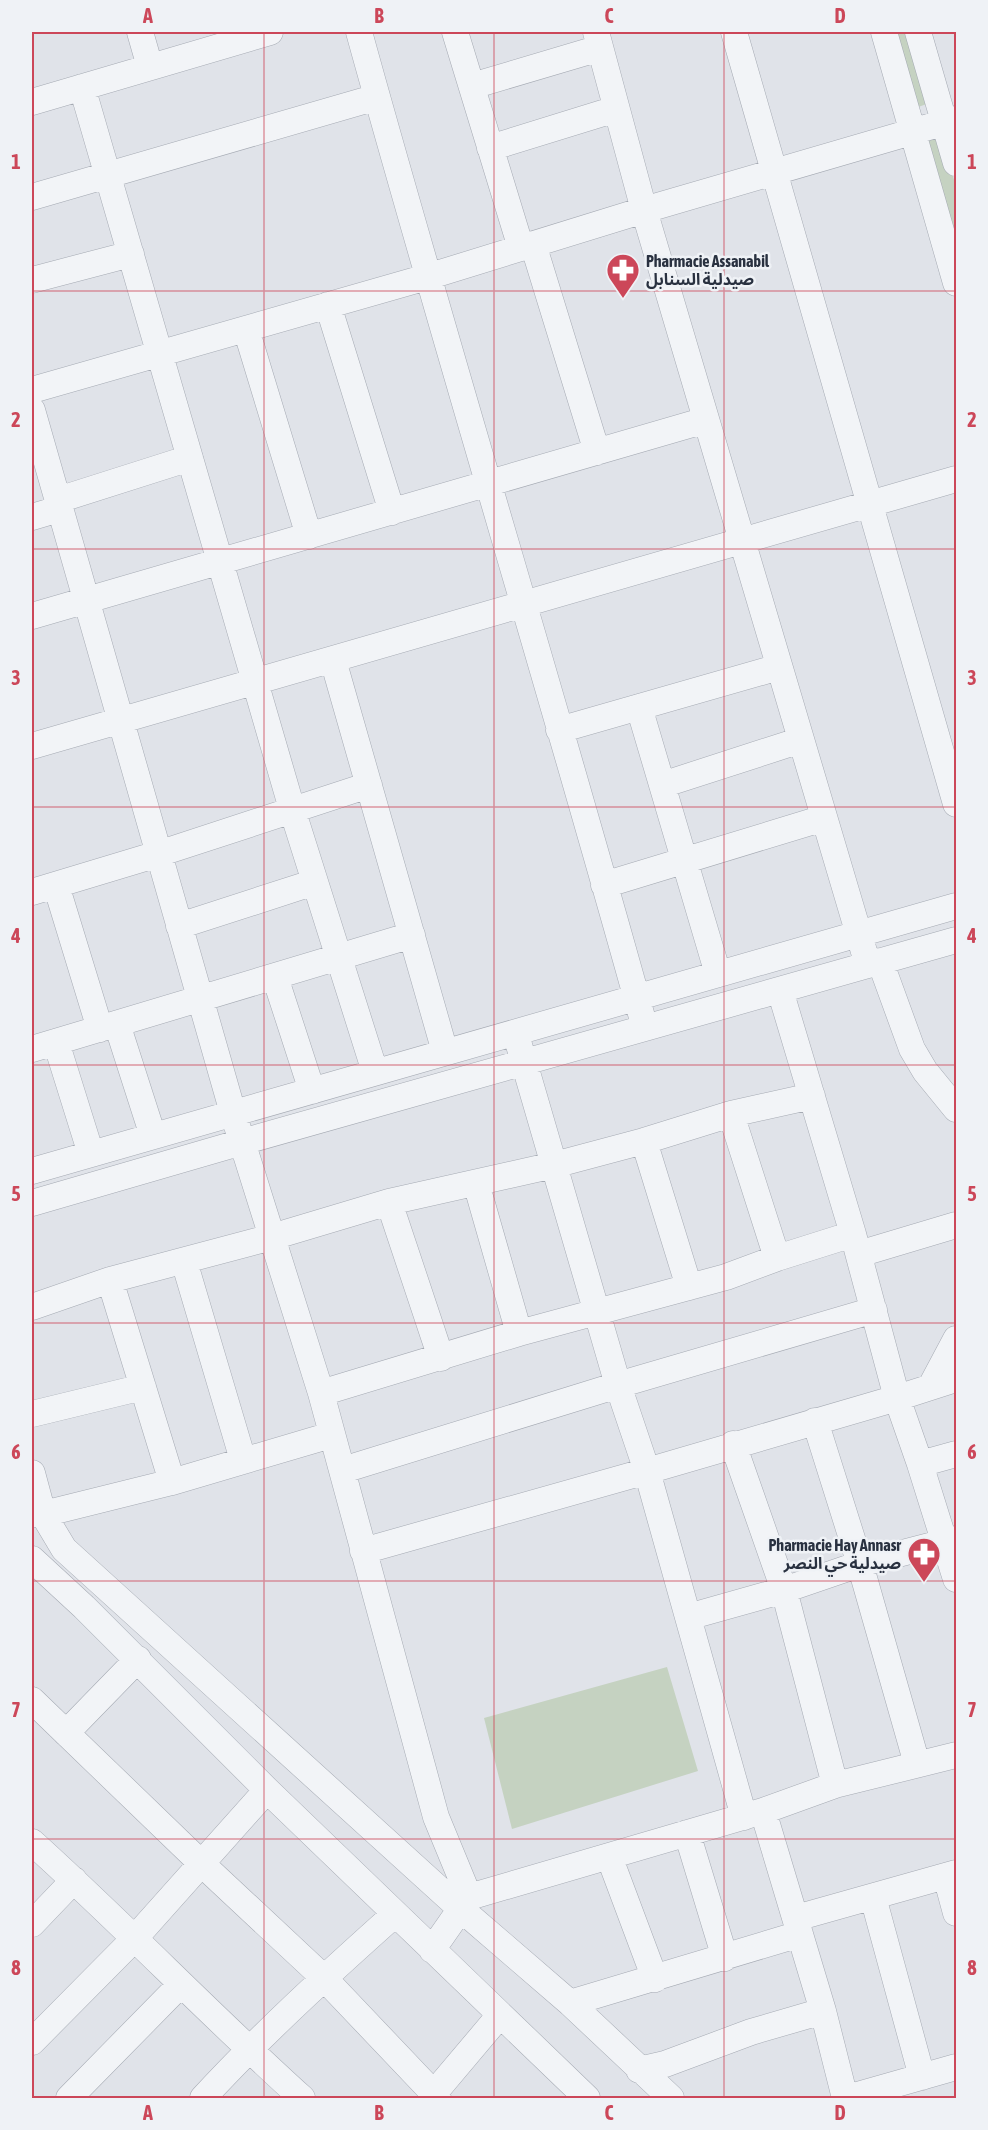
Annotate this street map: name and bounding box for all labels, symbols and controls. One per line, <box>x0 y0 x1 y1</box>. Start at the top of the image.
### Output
text: A <box>142 4 153 27</box>
text: B <box>374 4 384 27</box>
text: C <box>605 4 614 27</box>
text: D <box>834 4 846 27</box>
text: 1 <box>11 150 21 173</box>
text: 1 <box>967 150 977 173</box>
pharmacy icon: Pharmacie Assanabil صيدلية السنابل <box>605 252 641 299</box>
place label: Pharmacie Assanabil صيدلية السنابل <box>646 252 770 289</box>
text: 2 <box>11 408 21 431</box>
text: 2 <box>967 408 977 431</box>
text: 3 <box>11 666 21 689</box>
text: 3 <box>967 666 977 689</box>
text: 4 <box>10 924 21 947</box>
text: 4 <box>966 924 977 947</box>
text: 5 <box>11 1182 21 1205</box>
text: 5 <box>967 1182 977 1205</box>
text: 6 <box>11 1440 21 1463</box>
text: 6 <box>967 1440 977 1463</box>
place label: Pharmacie Hay Annasr صيدلية حي النصر <box>769 1536 901 1577</box>
pharmacy icon: Pharmacie Hay Annasr صيدلية حي النصر <box>906 1536 942 1583</box>
text: 7 <box>11 1698 21 1721</box>
text: 7 <box>967 1698 977 1721</box>
text: 8 <box>11 1956 21 1979</box>
text: 8 <box>967 1956 977 1979</box>
text: A <box>142 2101 153 2124</box>
text: B <box>374 2101 384 2124</box>
text: C <box>605 2101 614 2124</box>
text: D <box>834 2101 846 2124</box>

